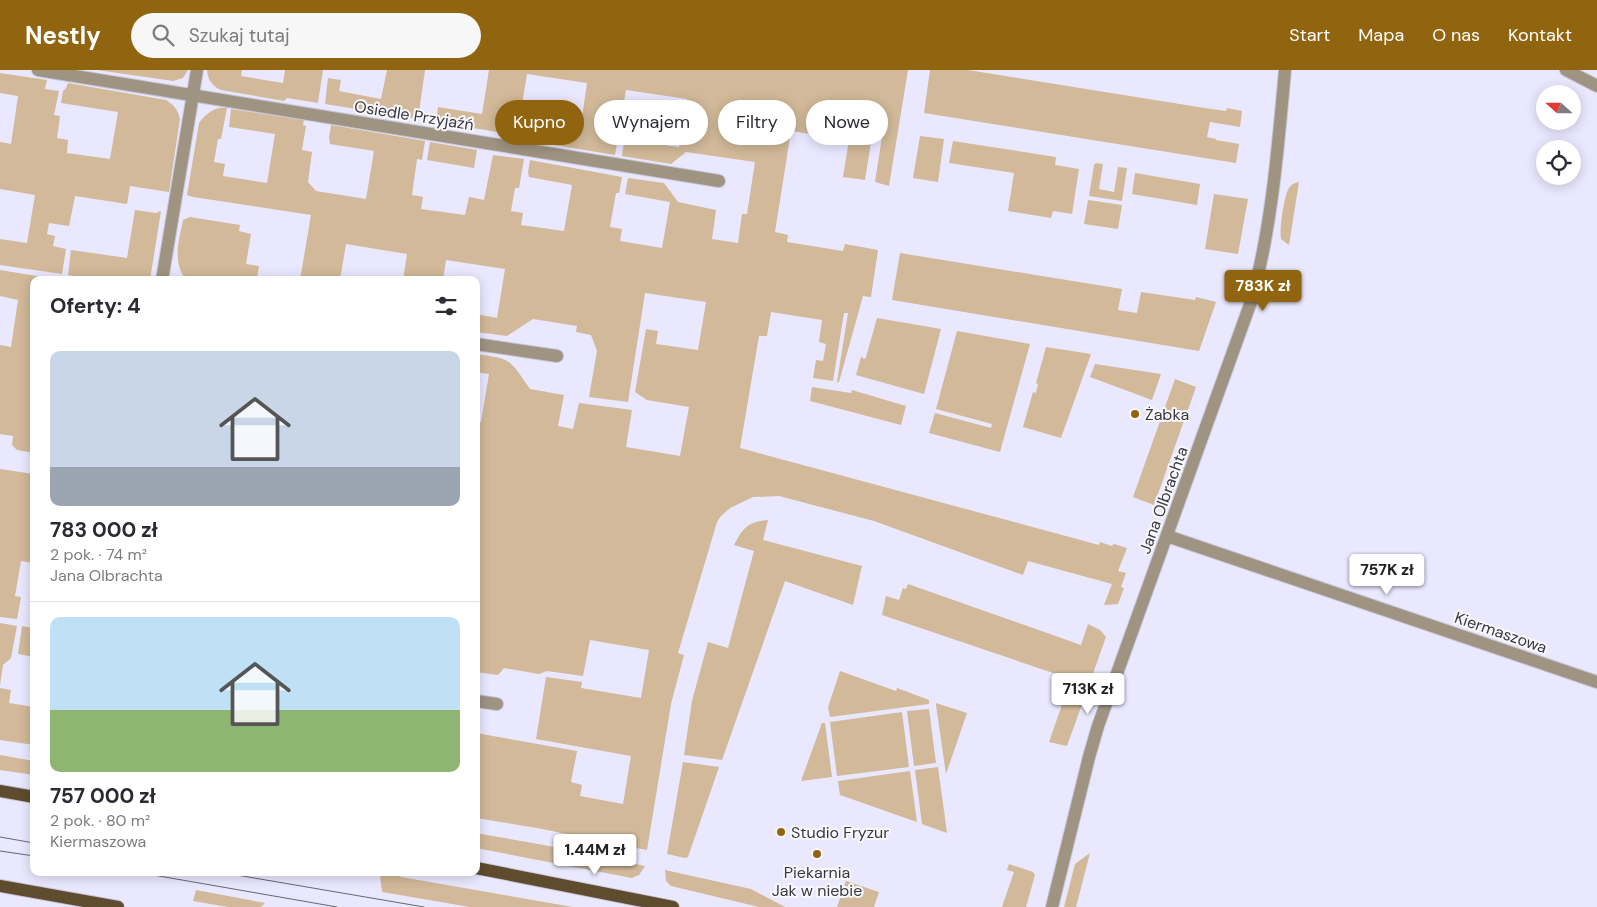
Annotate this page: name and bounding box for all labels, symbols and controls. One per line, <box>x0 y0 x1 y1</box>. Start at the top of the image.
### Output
search box <box>131 13 481 58</box>
text: Nestly <box>25 20 101 51</box>
icon: search <box>149 21 177 49</box>
text: Szukaj tutaj <box>189 23 290 48</box>
text: Start <box>1289 23 1330 47</box>
text: Mapa <box>1358 23 1404 47</box>
text: O nas <box>1432 23 1480 47</box>
text: Kontakt <box>1508 23 1572 47</box>
north arrow <box>1536 85 1581 130</box>
map controls <box>1536 85 1581 185</box>
street label: Osiedle Przyjaźń <box>353 96 475 135</box>
chip: Kupno <box>495 100 584 145</box>
chip: Wynajem <box>594 100 708 145</box>
chip: Filtry <box>718 100 796 145</box>
chip: Nowe <box>806 100 888 145</box>
button: locate <box>1536 140 1581 185</box>
pin: 783K zł <box>1217 270 1309 312</box>
text: 783K zł <box>1235 275 1291 296</box>
text: Oferty: 4 <box>50 292 141 320</box>
icon: filters <box>432 292 460 320</box>
icon: home <box>210 384 300 474</box>
place label: Żabka <box>1145 404 1189 425</box>
marker: Żabka <box>1129 408 1141 420</box>
street label: Jana Olbrachta <box>1134 444 1193 557</box>
text: 783 000 zł <box>50 516 158 544</box>
text: 2 pok. · 74 m² <box>50 544 147 565</box>
pin: 757K zł <box>1341 554 1433 596</box>
text: 757K zł <box>1360 559 1414 580</box>
text: Jana Olbrachta <box>50 565 163 586</box>
street label: Kiermaszowa <box>1452 607 1550 658</box>
icon: home <box>210 649 300 739</box>
pin: 713K zł <box>1042 672 1134 715</box>
text: 713K zł <box>1062 678 1114 699</box>
text: 757 000 zł <box>50 782 156 810</box>
text: 2 pok. · 80 m² <box>50 810 150 831</box>
place label: Studio Fryzur <box>791 822 889 843</box>
marker: Studio Fryzur <box>775 826 787 838</box>
text: Kiermaszowa <box>50 831 146 852</box>
pin: 1.44M zł <box>543 834 647 876</box>
text: 1.44M zł <box>564 839 626 860</box>
marker: Piekarnia Jak w niebie <box>811 848 823 860</box>
place label: Piekarnia Jak w niebie <box>772 862 862 901</box>

